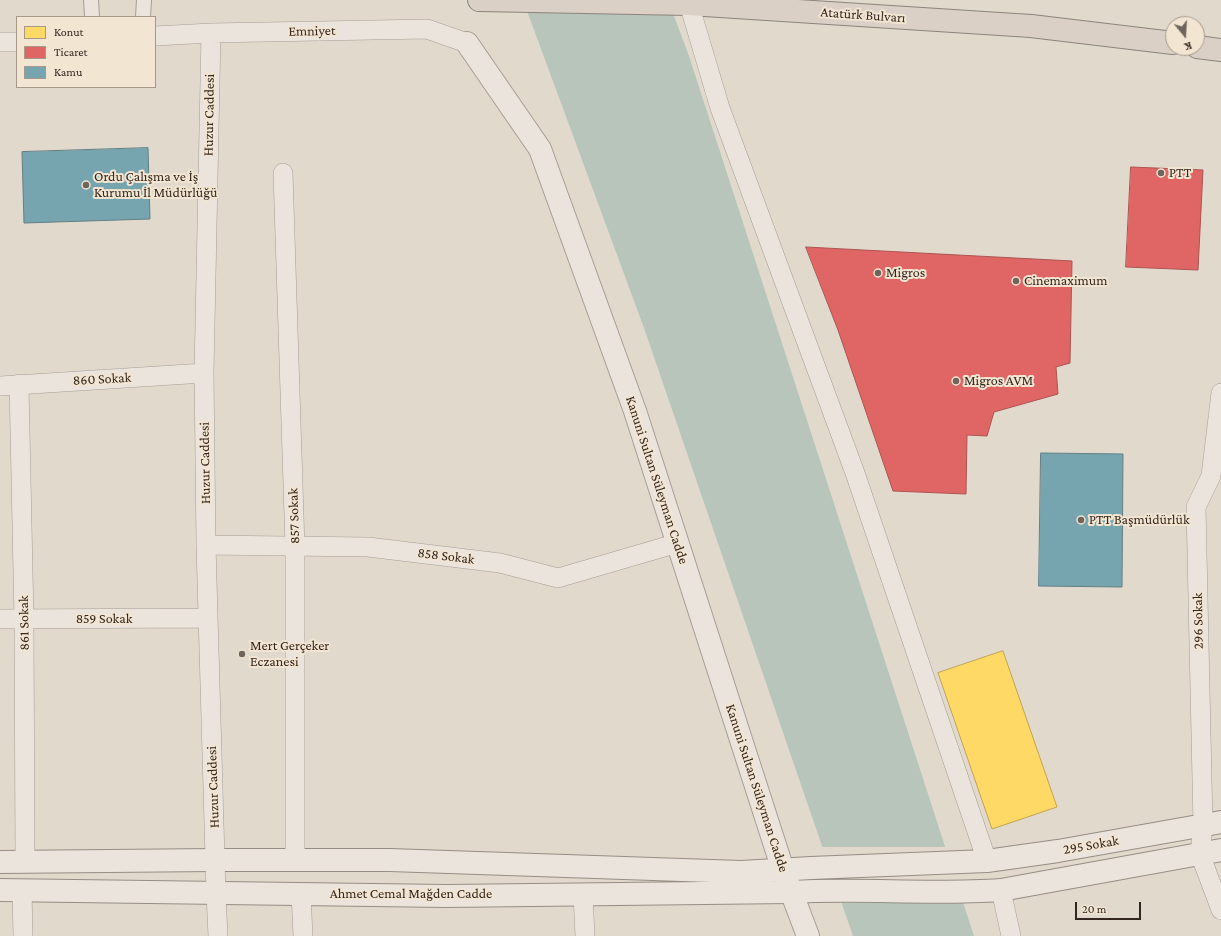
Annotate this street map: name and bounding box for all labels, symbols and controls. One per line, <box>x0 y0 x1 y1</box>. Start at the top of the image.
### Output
street label: Atatürk Bulvarı <box>820 4 906 26</box>
legend <box>16 16 156 88</box>
north arrow <box>1165 16 1205 56</box>
street label: Emniyet <box>288 22 336 40</box>
text: Konut <box>54 25 83 39</box>
text: K <box>1183 40 1194 53</box>
text: Ticaret <box>54 45 87 59</box>
text: Kamu <box>54 65 82 79</box>
street label: Huzur Caddesi <box>200 74 218 156</box>
place label: PTT <box>1169 165 1191 181</box>
marker: PTT <box>1156 168 1166 178</box>
place label: Ordu Çalışma ve İş Kurumu İl Müdürlüğü <box>94 169 217 202</box>
marker: Ordu Çalışma ve İş Kurumu İl Müdürlüğü <box>81 180 91 190</box>
place label: Migros <box>886 265 925 281</box>
marker: Migros <box>873 268 883 278</box>
place label: Cinemaximum <box>1024 273 1107 289</box>
marker: Cinemaximum <box>1011 276 1021 286</box>
street label: 860 Sokak <box>72 369 132 389</box>
place label: Migros AVM <box>964 373 1033 389</box>
marker: Migros AVM <box>951 376 961 386</box>
street label: Kanuni Sultan Süleyman Cadde <box>622 394 692 566</box>
street label: Huzur Caddesi <box>196 422 214 504</box>
street label: 857 Sokak <box>285 488 303 544</box>
place label: PTT Başmüdürlük <box>1089 512 1190 528</box>
marker: PTT Başmüdürlük <box>1076 515 1086 525</box>
street label: 858 Sokak <box>417 544 475 568</box>
street label: 296 Sokak <box>1189 592 1207 650</box>
street label: 861 Sokak <box>15 595 33 651</box>
street label: 859 Sokak <box>76 611 132 627</box>
place label: Mert Gerçeker Eczanesi <box>250 638 329 670</box>
marker: Mert Gerçeker Eczanesi <box>237 649 247 659</box>
street label: Kanuni Sultan Süleyman Cadde <box>722 702 792 874</box>
street label: Huzur Caddesi <box>203 746 223 828</box>
street label: 295 Sokak <box>1062 832 1120 858</box>
street label: Ahmet Cemal Mağden Cadde <box>330 886 492 902</box>
scale bar <box>1077 894 1143 920</box>
text: 20 m <box>1082 902 1106 916</box>

